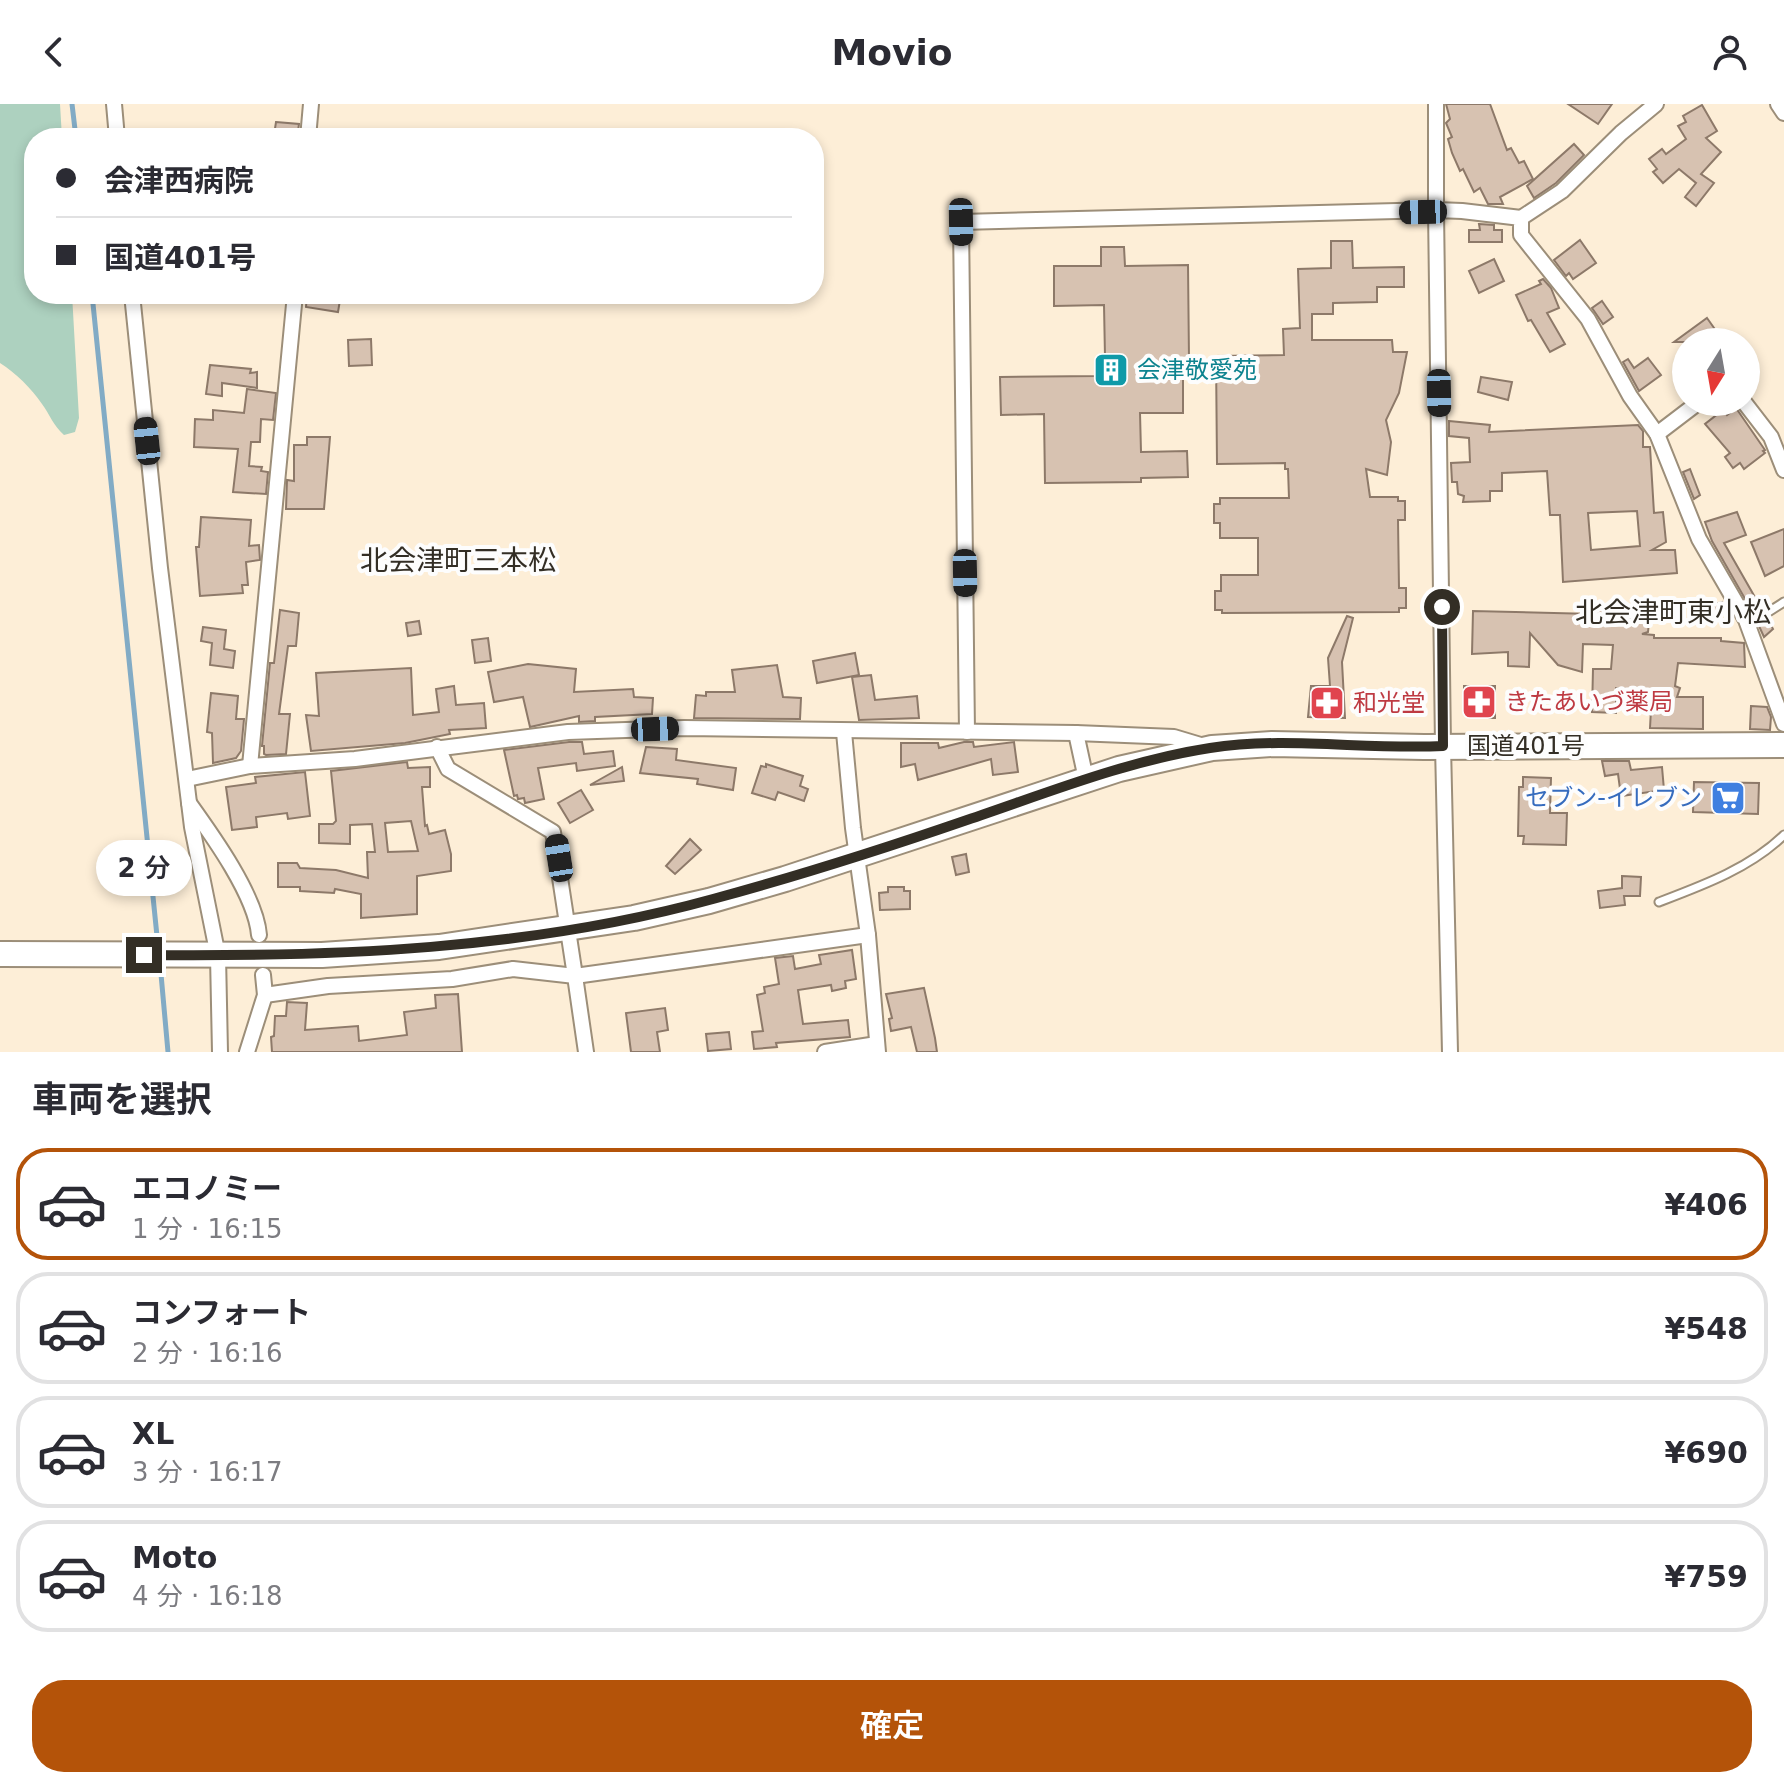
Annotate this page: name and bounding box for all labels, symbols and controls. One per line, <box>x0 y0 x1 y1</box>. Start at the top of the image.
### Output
icon: back <box>32 30 76 74</box>
icon: person <box>1708 30 1752 74</box>
text: Movio <box>831 32 953 73</box>
text: 会津西病院 <box>104 163 254 198</box>
car <box>949 198 973 246</box>
car <box>1399 200 1447 224</box>
text: 国道401号 <box>104 240 257 275</box>
north arrow <box>1672 328 1760 416</box>
map controls <box>1672 328 1760 416</box>
building icon: 会津敬愛苑 <box>1092 351 1130 389</box>
place label: 会津敬愛苑 <box>1137 356 1257 384</box>
car <box>1427 369 1451 417</box>
car <box>133 416 161 466</box>
district label: 北会津町三本松 <box>360 544 556 577</box>
car <box>953 549 977 597</box>
route start <box>1424 589 1460 625</box>
district label: 北会津町東小松 <box>1575 596 1771 629</box>
pharmacy icon: きたあいづ薬局 <box>1460 683 1498 721</box>
pharmacy icon: 和光堂 <box>1308 684 1346 722</box>
place label: きたあいづ薬局 <box>1505 688 1673 716</box>
place label: 和光堂 <box>1353 689 1425 717</box>
car <box>631 716 679 742</box>
street label: 国道401号 <box>1467 732 1585 760</box>
supermarket icon: セブン-イレブン <box>1709 779 1747 817</box>
place label: セブン-イレブン <box>1525 784 1702 812</box>
car <box>543 832 575 884</box>
callout: 2 分 <box>96 839 192 895</box>
text: 2 分 <box>117 853 171 883</box>
route end <box>126 937 162 973</box>
text: 車両を選択 <box>32 1079 212 1120</box>
icon: car <box>36 1168 108 1240</box>
text: エコノミー <box>132 1171 282 1206</box>
text: ¥406 <box>1665 1187 1748 1222</box>
text: 1 分 · 16:15 <box>132 1214 283 1244</box>
icon: car <box>36 1292 108 1364</box>
text: コンフォート <box>132 1295 311 1330</box>
text: ¥548 <box>1665 1311 1748 1346</box>
text: 2 分 · 16:16 <box>132 1338 283 1368</box>
icon: car <box>36 1416 108 1488</box>
text: XL <box>132 1416 174 1451</box>
text: ¥690 <box>1665 1435 1748 1470</box>
text: 3 分 · 16:17 <box>132 1457 283 1487</box>
icon: car <box>36 1540 108 1612</box>
text: Moto <box>132 1540 217 1575</box>
text: ¥759 <box>1665 1559 1748 1594</box>
text: 4 分 · 16:18 <box>132 1581 283 1611</box>
button: 確定 <box>32 1680 1752 1772</box>

